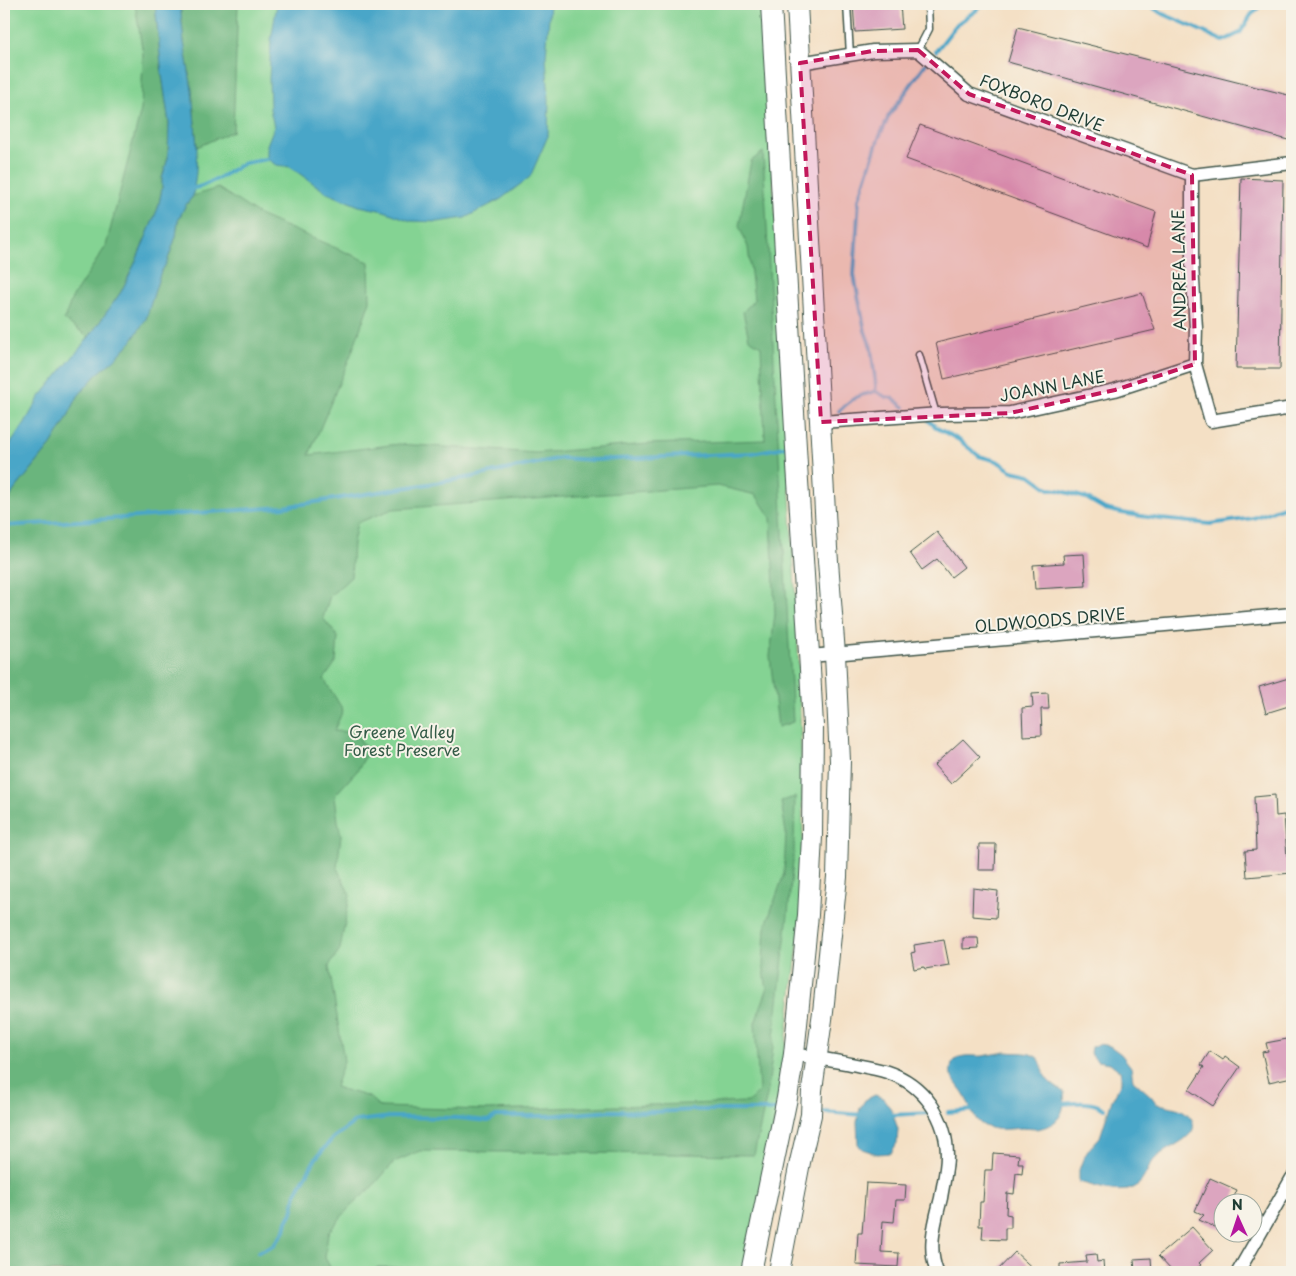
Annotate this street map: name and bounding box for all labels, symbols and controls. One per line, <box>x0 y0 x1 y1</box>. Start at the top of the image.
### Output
street label: FOXBORO DRIVE <box>976 67 1108 137</box>
street label: ANDREA LANE <box>1165 209 1191 331</box>
street label: JOANN LANE <box>997 363 1107 407</box>
street label: OLDWOODS DRIVE <box>974 600 1126 638</box>
park label: Greene Valley Forest Preserve <box>344 719 460 761</box>
north arrow <box>1214 1194 1264 1244</box>
text: N <box>1231 1194 1243 1215</box>

